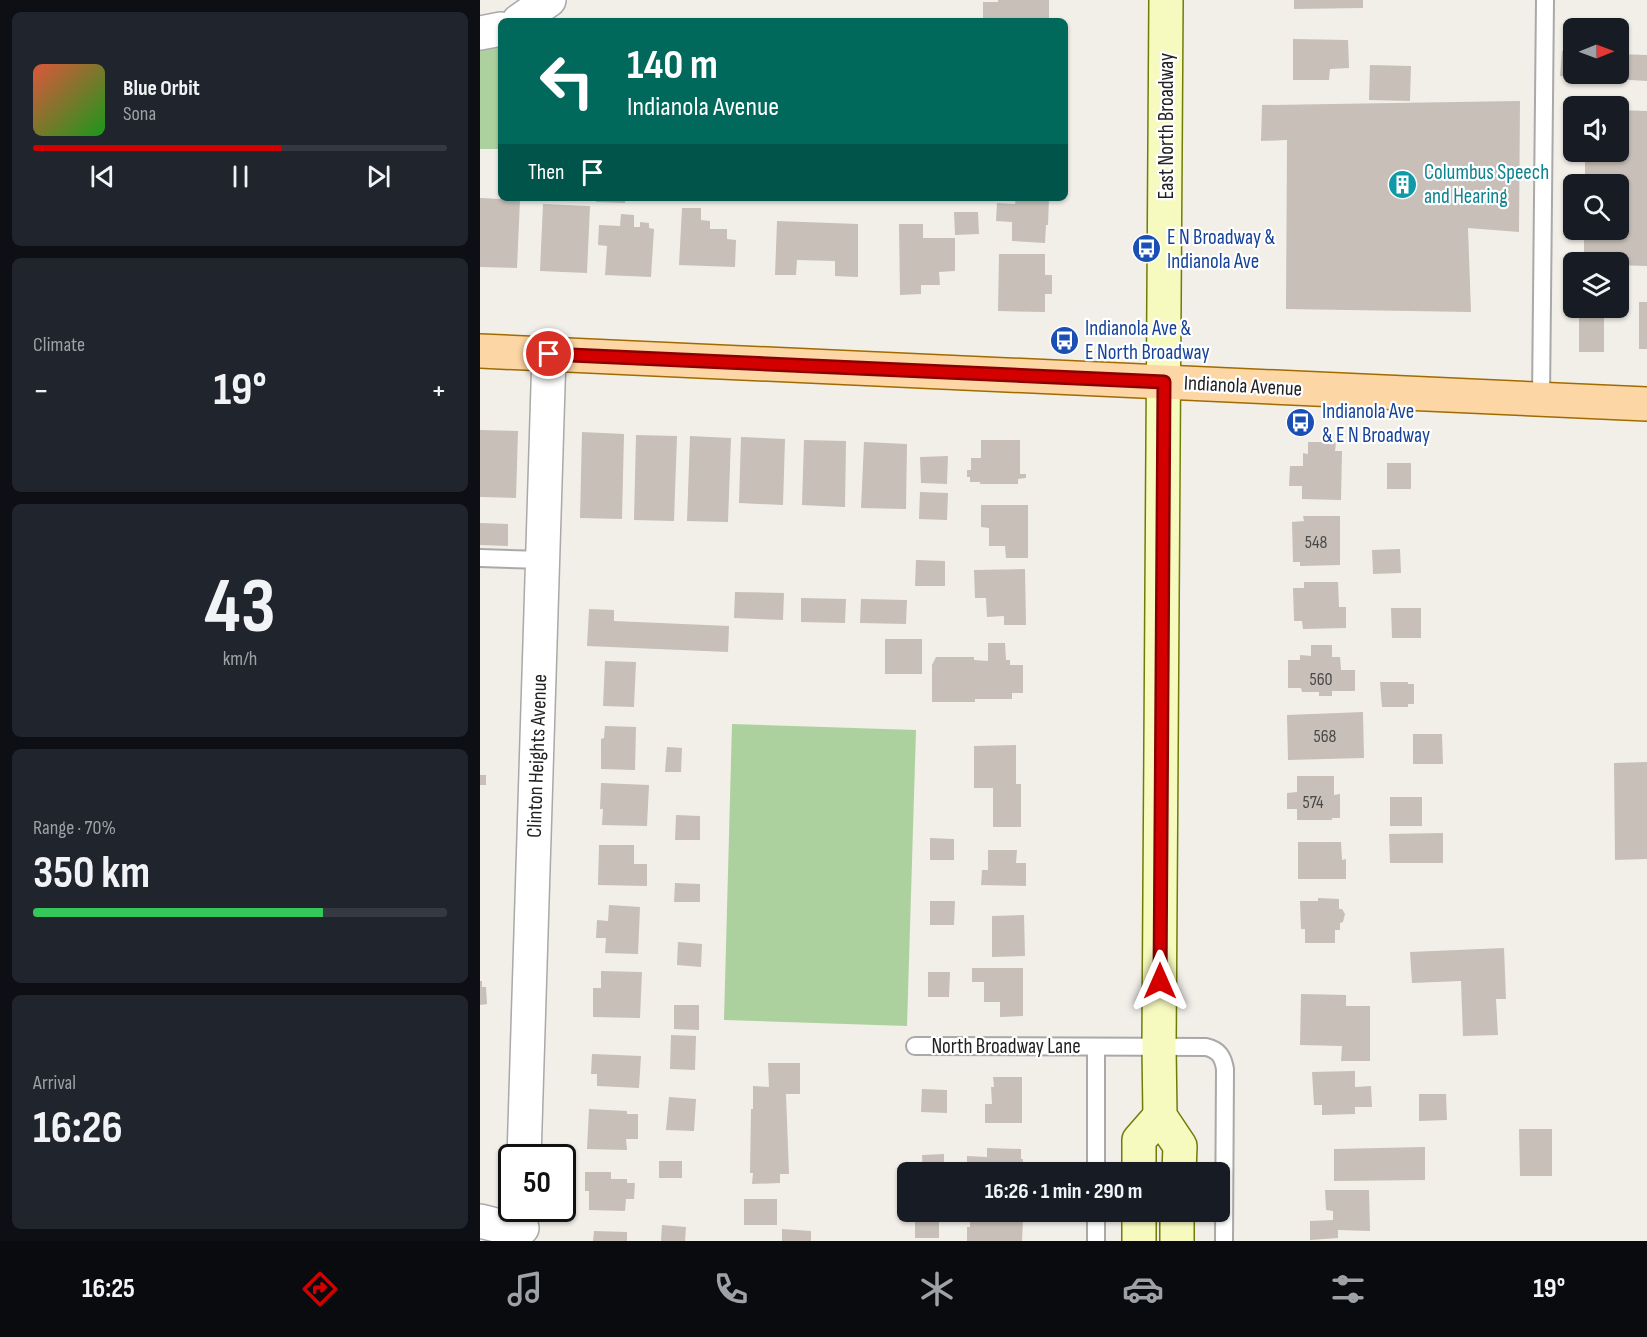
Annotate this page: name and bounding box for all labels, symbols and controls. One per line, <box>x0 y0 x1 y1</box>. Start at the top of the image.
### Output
north arrow <box>1563 18 1629 84</box>
map controls <box>1563 18 1629 318</box>
text: 140 m <box>627 40 718 91</box>
icon: left <box>528 42 606 120</box>
street label: East North Broadway <box>1154 53 1179 199</box>
text: Blue Orbit <box>123 75 200 102</box>
text: Indianola Avenue <box>627 91 779 123</box>
button: sound <box>1563 96 1629 162</box>
text: Sona <box>123 102 156 126</box>
icon: arrive <box>576 156 609 189</box>
text: Then <box>528 159 564 186</box>
icon: previous <box>86 160 119 193</box>
icon: pause <box>224 160 257 193</box>
icon: next <box>362 160 395 193</box>
place label: Columbus Speech and Hearing <box>1424 160 1549 209</box>
building icon: Columbus Speech and Hearing <box>1387 168 1419 200</box>
button: search <box>1563 174 1629 240</box>
place label: E N Broadway & Indianola Ave <box>1167 225 1276 274</box>
bus stop icon: E N Broadway & Indianola Ave <box>1130 233 1162 265</box>
button: layers <box>1563 252 1629 318</box>
place label: Indianola Ave & E North Broadway <box>1085 316 1210 365</box>
bus stop icon: Indianola Ave & E North Broadway <box>1048 324 1080 356</box>
pin <box>523 328 574 379</box>
text: Climate <box>33 333 85 357</box>
icon: arrive <box>532 337 565 370</box>
text: 19° <box>213 363 267 418</box>
street label: Indianola Avenue <box>1183 370 1303 402</box>
text: − <box>33 371 49 411</box>
text: + <box>431 371 447 411</box>
place label: Indianola Ave & E N Broadway <box>1322 399 1430 448</box>
bus stop icon: Indianola Ave & E N Broadway <box>1285 407 1317 439</box>
house number: 548 <box>1305 532 1327 553</box>
text: 43 <box>204 561 276 654</box>
text: km/h <box>223 647 257 671</box>
house number: 560 <box>1309 669 1333 690</box>
street label: Clinton Heights Avenue <box>522 674 552 838</box>
house number: 568 <box>1314 726 1337 747</box>
house number: 574 <box>1303 792 1324 813</box>
text: Range · 70% <box>33 816 116 840</box>
text: 350 km <box>33 846 150 901</box>
position arrow <box>1128 949 1192 1013</box>
street label: North Broadway Lane <box>931 1034 1081 1059</box>
text: Arrival <box>33 1071 76 1095</box>
text: 16:26 <box>33 1101 123 1156</box>
speed limit sign: 50 <box>498 1144 576 1222</box>
text: 16:26 · 1 min · 290 m <box>985 1178 1142 1205</box>
icon: directions <box>299 1268 341 1310</box>
icon: music <box>504 1268 546 1310</box>
icon: phone <box>710 1268 752 1310</box>
icon: climate <box>916 1268 958 1310</box>
icon: car <box>1122 1268 1164 1310</box>
icon: filters <box>1327 1268 1369 1310</box>
text: 16:25 <box>82 1273 135 1305</box>
text: 19° <box>1533 1273 1565 1305</box>

